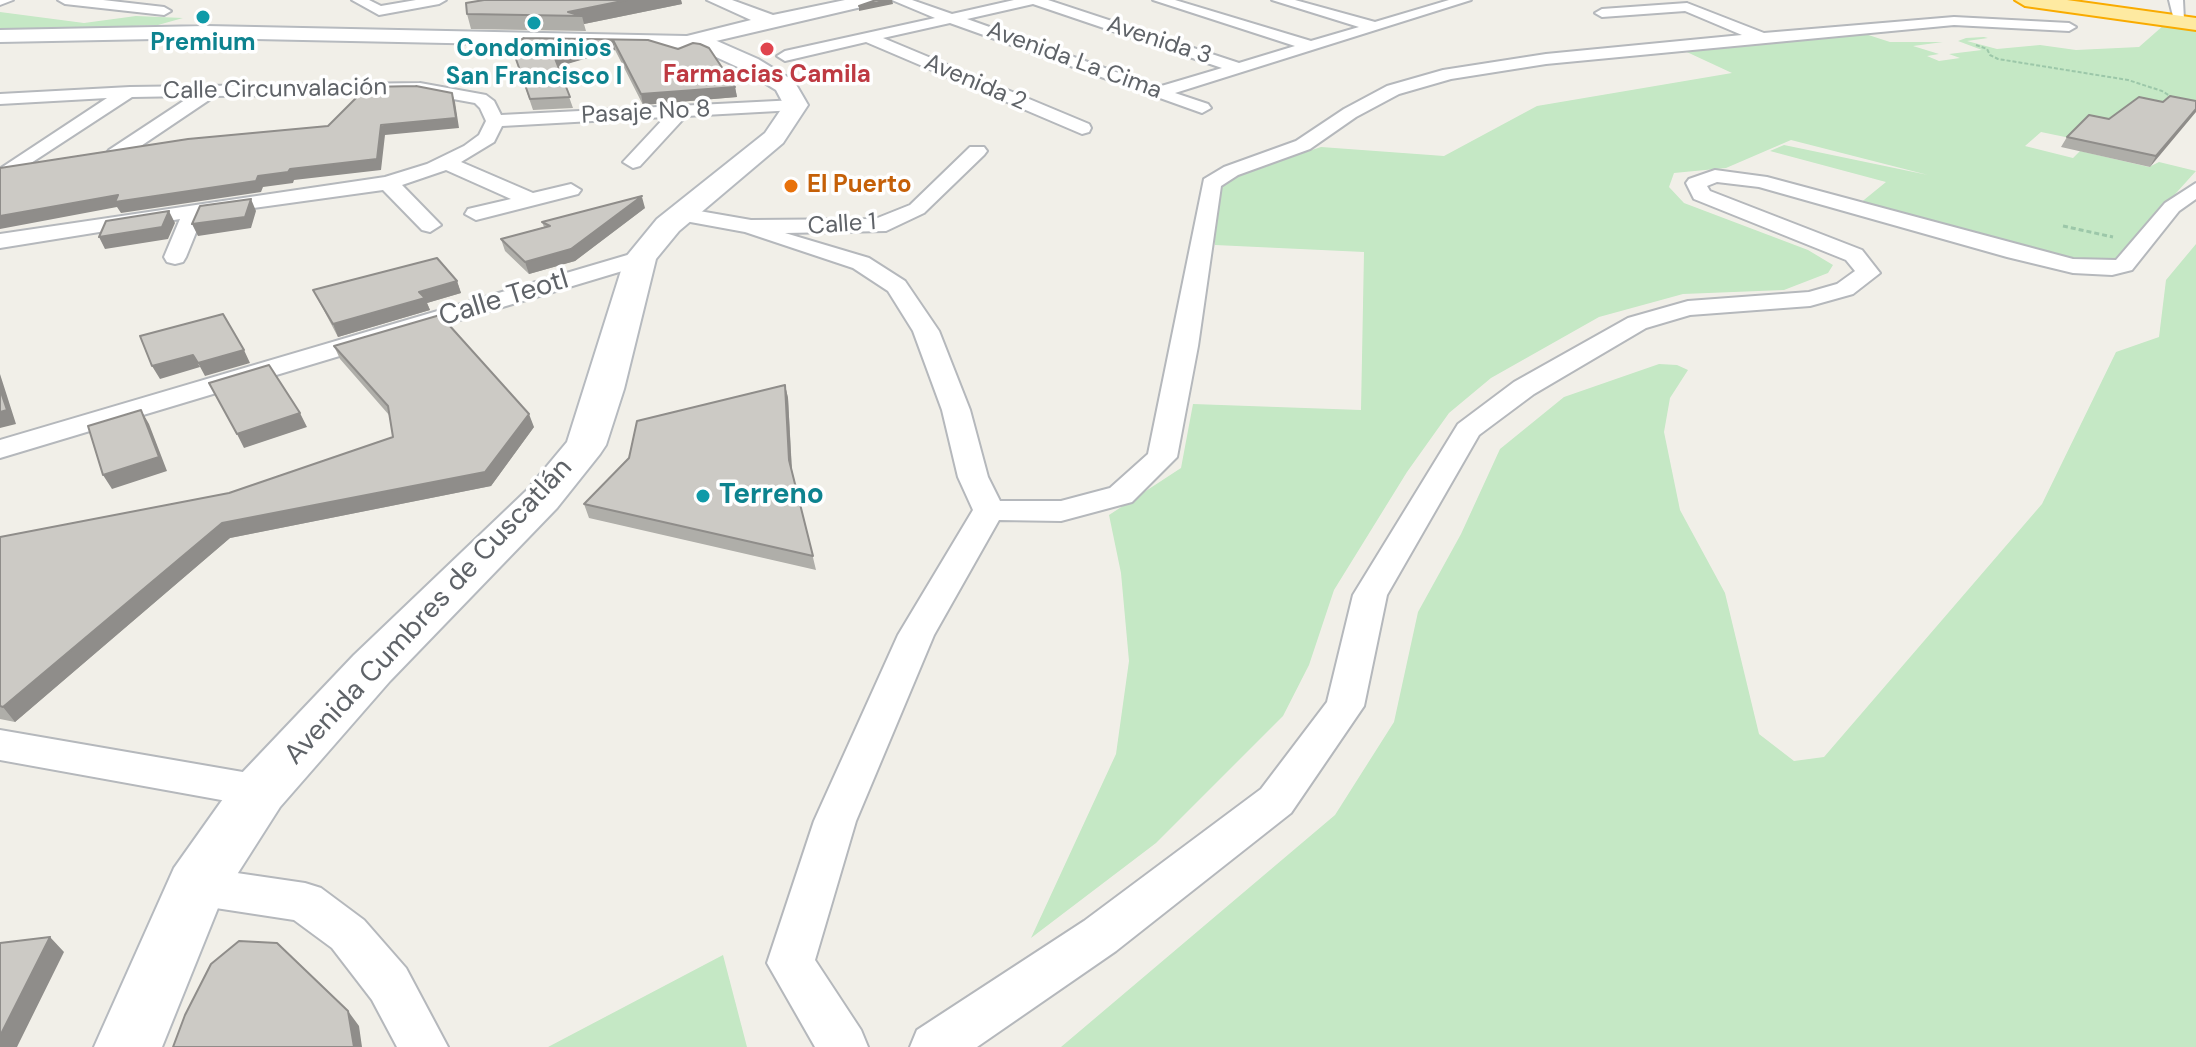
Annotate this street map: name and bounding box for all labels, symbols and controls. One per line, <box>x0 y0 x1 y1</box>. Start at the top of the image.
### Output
marker: Premium <box>194 8 212 26</box>
street label: Avenida 3 <box>1103 11 1215 71</box>
marker: Condominios San Francisco I <box>525 14 543 32</box>
street label: Avenida La Cima <box>983 16 1165 106</box>
place label: Premium <box>150 30 256 58</box>
place label: Condominios San Francisco I <box>446 36 622 92</box>
marker: Farmacias Camila <box>758 40 776 58</box>
street label: Avenida 2 <box>920 49 1030 117</box>
place label: Farmacias Camila <box>663 62 871 90</box>
street label: Calle Circunvalación <box>163 74 387 106</box>
street label: Pasaje No 8 <box>581 95 711 131</box>
place label: El Puerto <box>807 172 912 200</box>
marker: El Puerto <box>782 177 800 195</box>
street label: Calle 1 <box>807 208 877 242</box>
street label: Calle Teotl <box>435 263 573 335</box>
street label: Avenida Cumbres de Cuscatlán <box>278 452 580 772</box>
place label: Terreno <box>719 479 824 513</box>
marker: Terreno <box>694 487 712 505</box>

